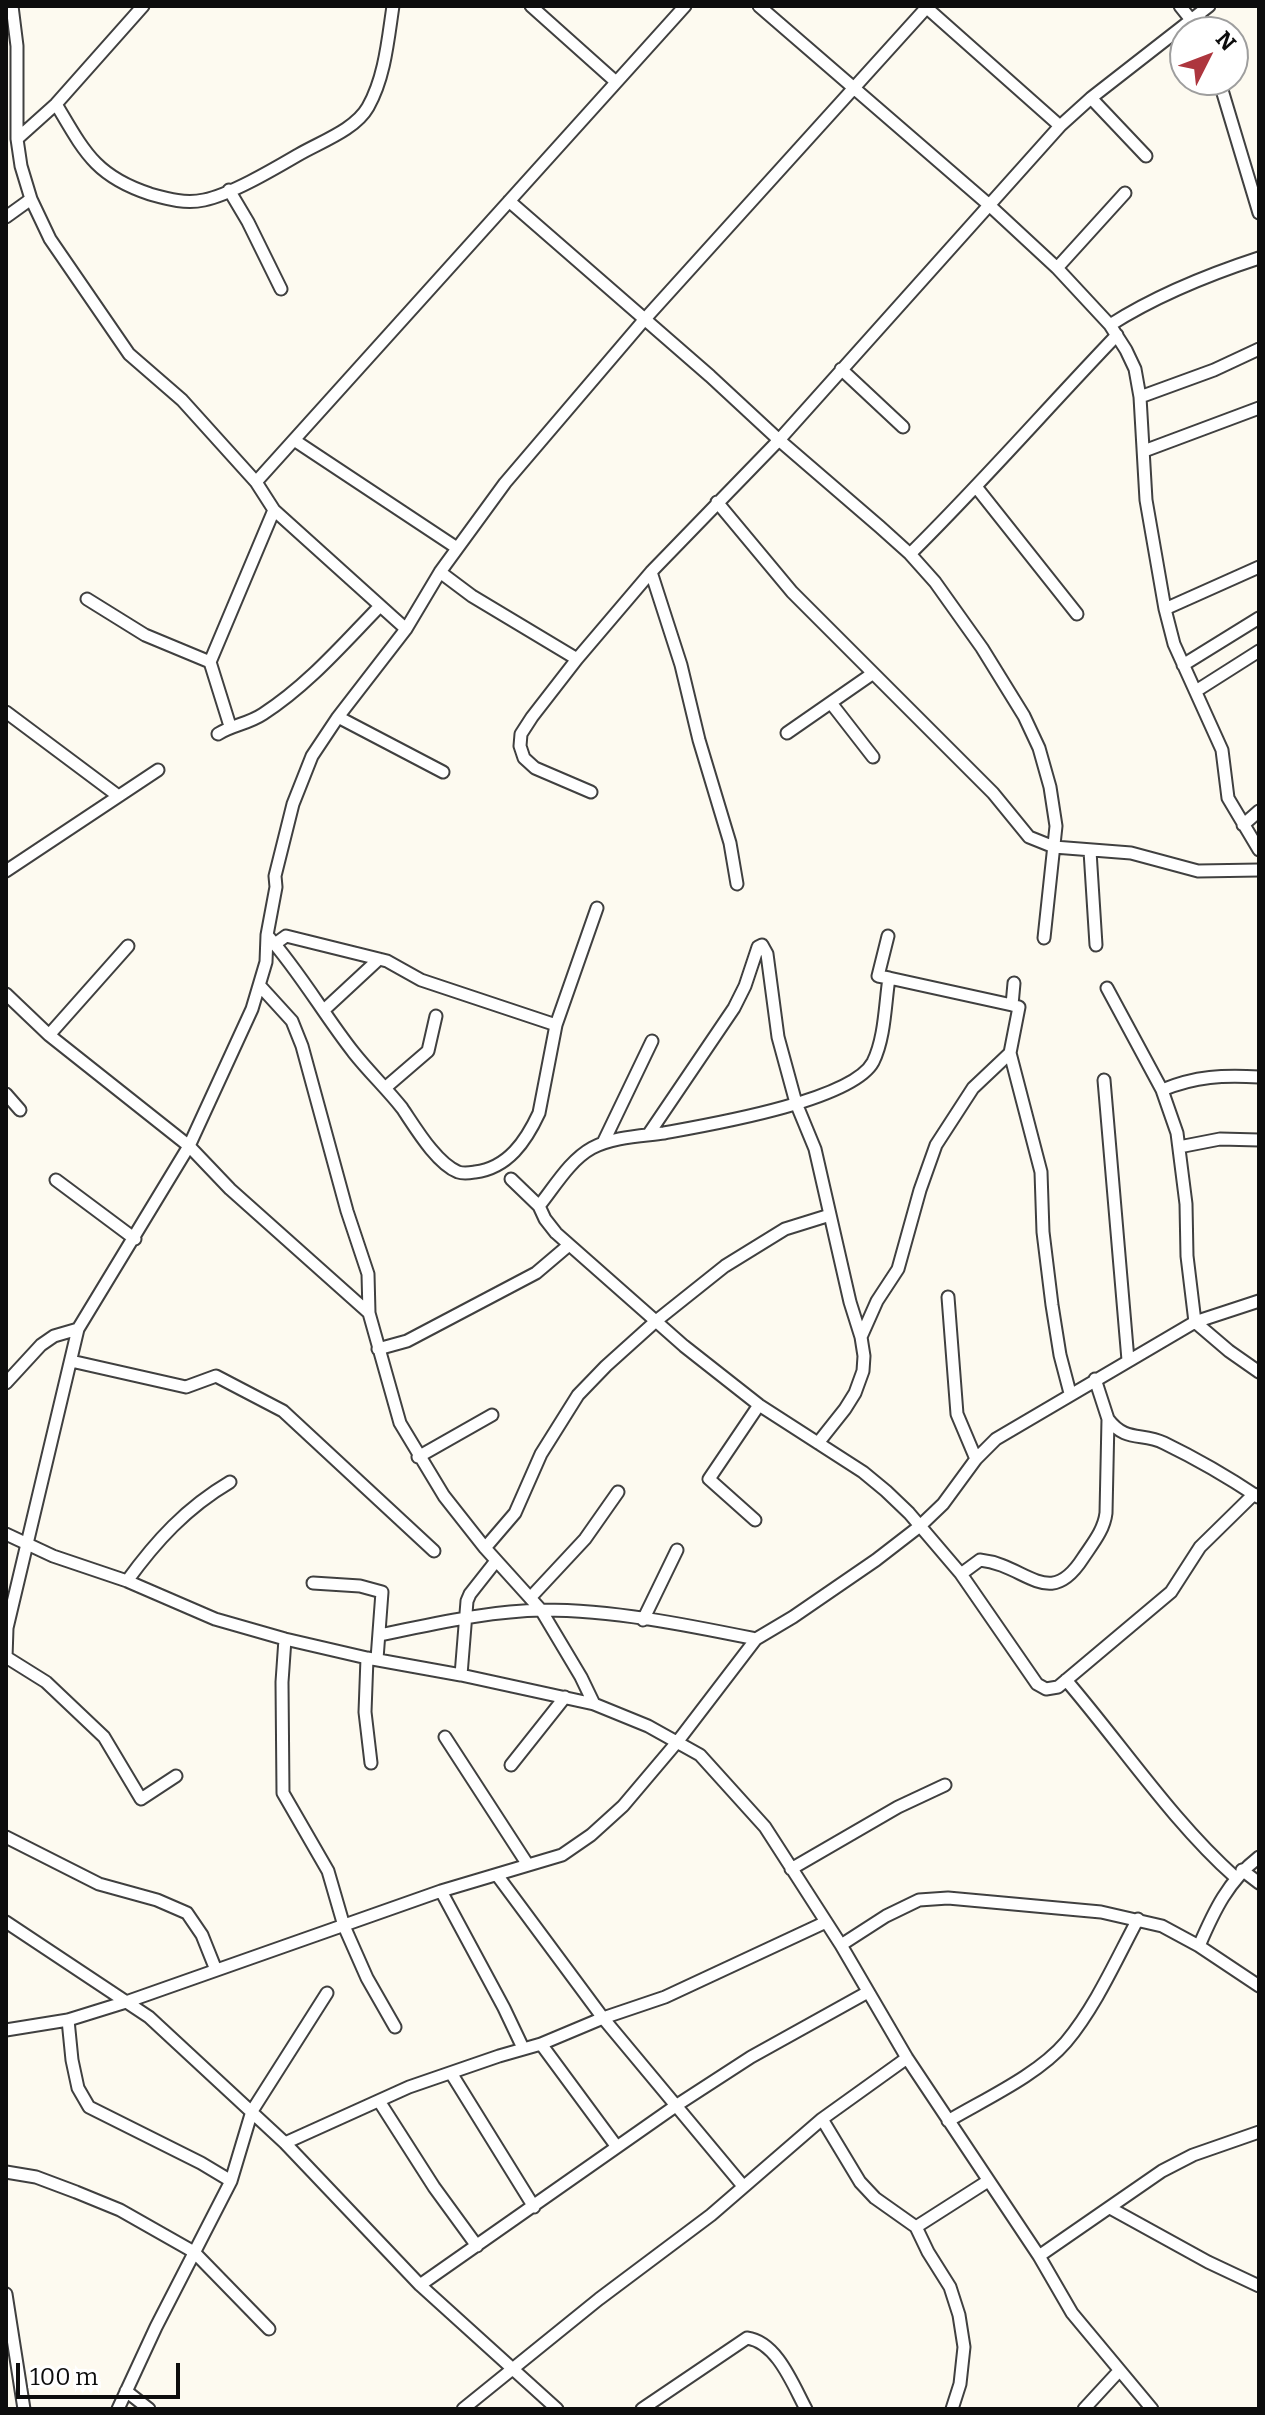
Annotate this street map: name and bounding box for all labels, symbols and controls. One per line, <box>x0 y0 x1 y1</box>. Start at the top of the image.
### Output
north arrow <box>1169 16 1249 96</box>
text: N <box>1210 26 1241 56</box>
scale bar <box>20 2347 184 2397</box>
text: 100 m <box>30 2363 98 2391</box>

